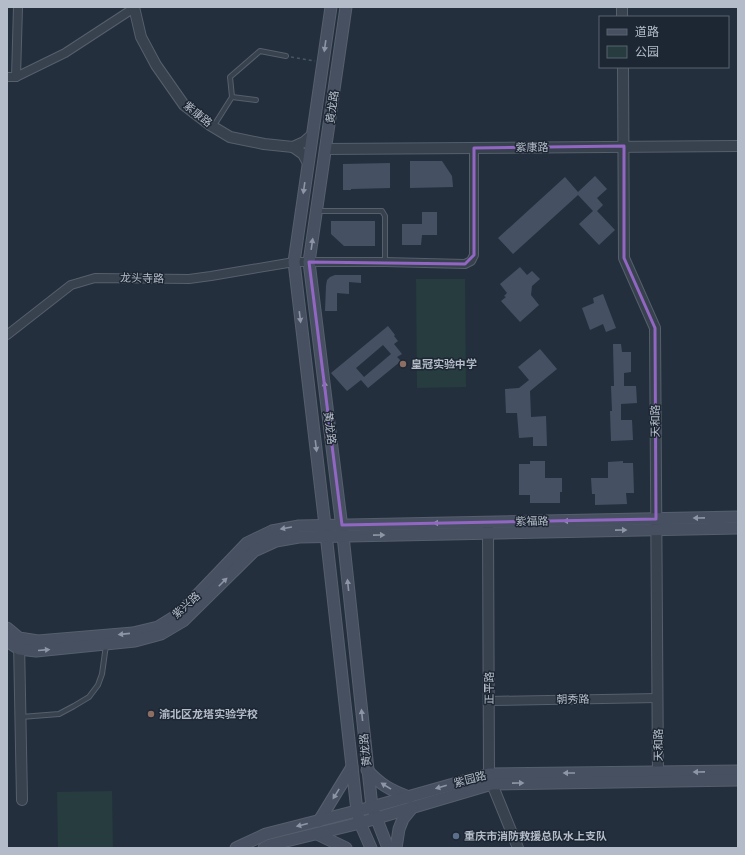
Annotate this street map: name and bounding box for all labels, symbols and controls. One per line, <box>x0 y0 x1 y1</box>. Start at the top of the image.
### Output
legend <box>599 16 729 68</box>
text: 道路 <box>635 24 659 39</box>
one-way arrow <box>322 40 328 52</box>
text: 公园 <box>635 44 659 59</box>
street label: 黄龙路 <box>323 90 341 124</box>
street label: 紫康路 <box>181 98 215 130</box>
street label: 紫康路 <box>516 140 549 154</box>
one-way arrow <box>301 182 307 194</box>
one-way arrow <box>309 238 315 250</box>
street label: 龙头寺路 <box>120 271 164 285</box>
one-way arrow <box>297 311 304 323</box>
place label: 皇冠实验中学 <box>411 357 477 371</box>
marker: 皇冠实验中学 <box>398 359 408 369</box>
one-way arrow <box>322 381 328 393</box>
street label: 天和路 <box>648 405 662 438</box>
street label: 黄龙路 <box>321 411 339 445</box>
one-way arrow <box>313 440 319 452</box>
street label: 紫福路 <box>515 514 549 528</box>
one-way arrow <box>692 515 705 521</box>
one-way arrow <box>563 517 575 524</box>
one-way arrow <box>432 520 445 526</box>
one-way arrow <box>280 525 292 531</box>
one-way arrow <box>615 527 628 533</box>
one-way arrow <box>373 532 386 538</box>
one-way arrow <box>218 577 227 587</box>
one-way arrow <box>345 579 352 591</box>
street label: 紫兴路 <box>169 589 203 621</box>
one-way arrow <box>118 630 130 637</box>
one-way arrow <box>37 647 50 654</box>
street label: 正平路 <box>482 672 496 705</box>
street label: 朝秀路 <box>556 692 590 706</box>
place label: 渝北区龙塔实验学校 <box>159 707 258 721</box>
marker: 渝北区龙塔实验学校 <box>146 709 156 719</box>
one-way arrow <box>358 709 365 721</box>
street label: 天和路 <box>651 729 665 762</box>
street label: 黄龙路 <box>356 733 374 767</box>
street label: 紫园路 <box>452 768 488 790</box>
one-way arrow <box>693 768 705 775</box>
one-way arrow <box>562 770 575 776</box>
one-way arrow <box>512 780 525 786</box>
one-way arrow <box>380 783 392 790</box>
one-way arrow <box>435 784 447 790</box>
one-way arrow <box>332 788 339 800</box>
one-way arrow <box>296 822 308 828</box>
place label: 重庆市消防救援总队水上支队 <box>464 829 607 843</box>
marker: 重庆市消防救援总队水上支队 <box>451 831 461 841</box>

